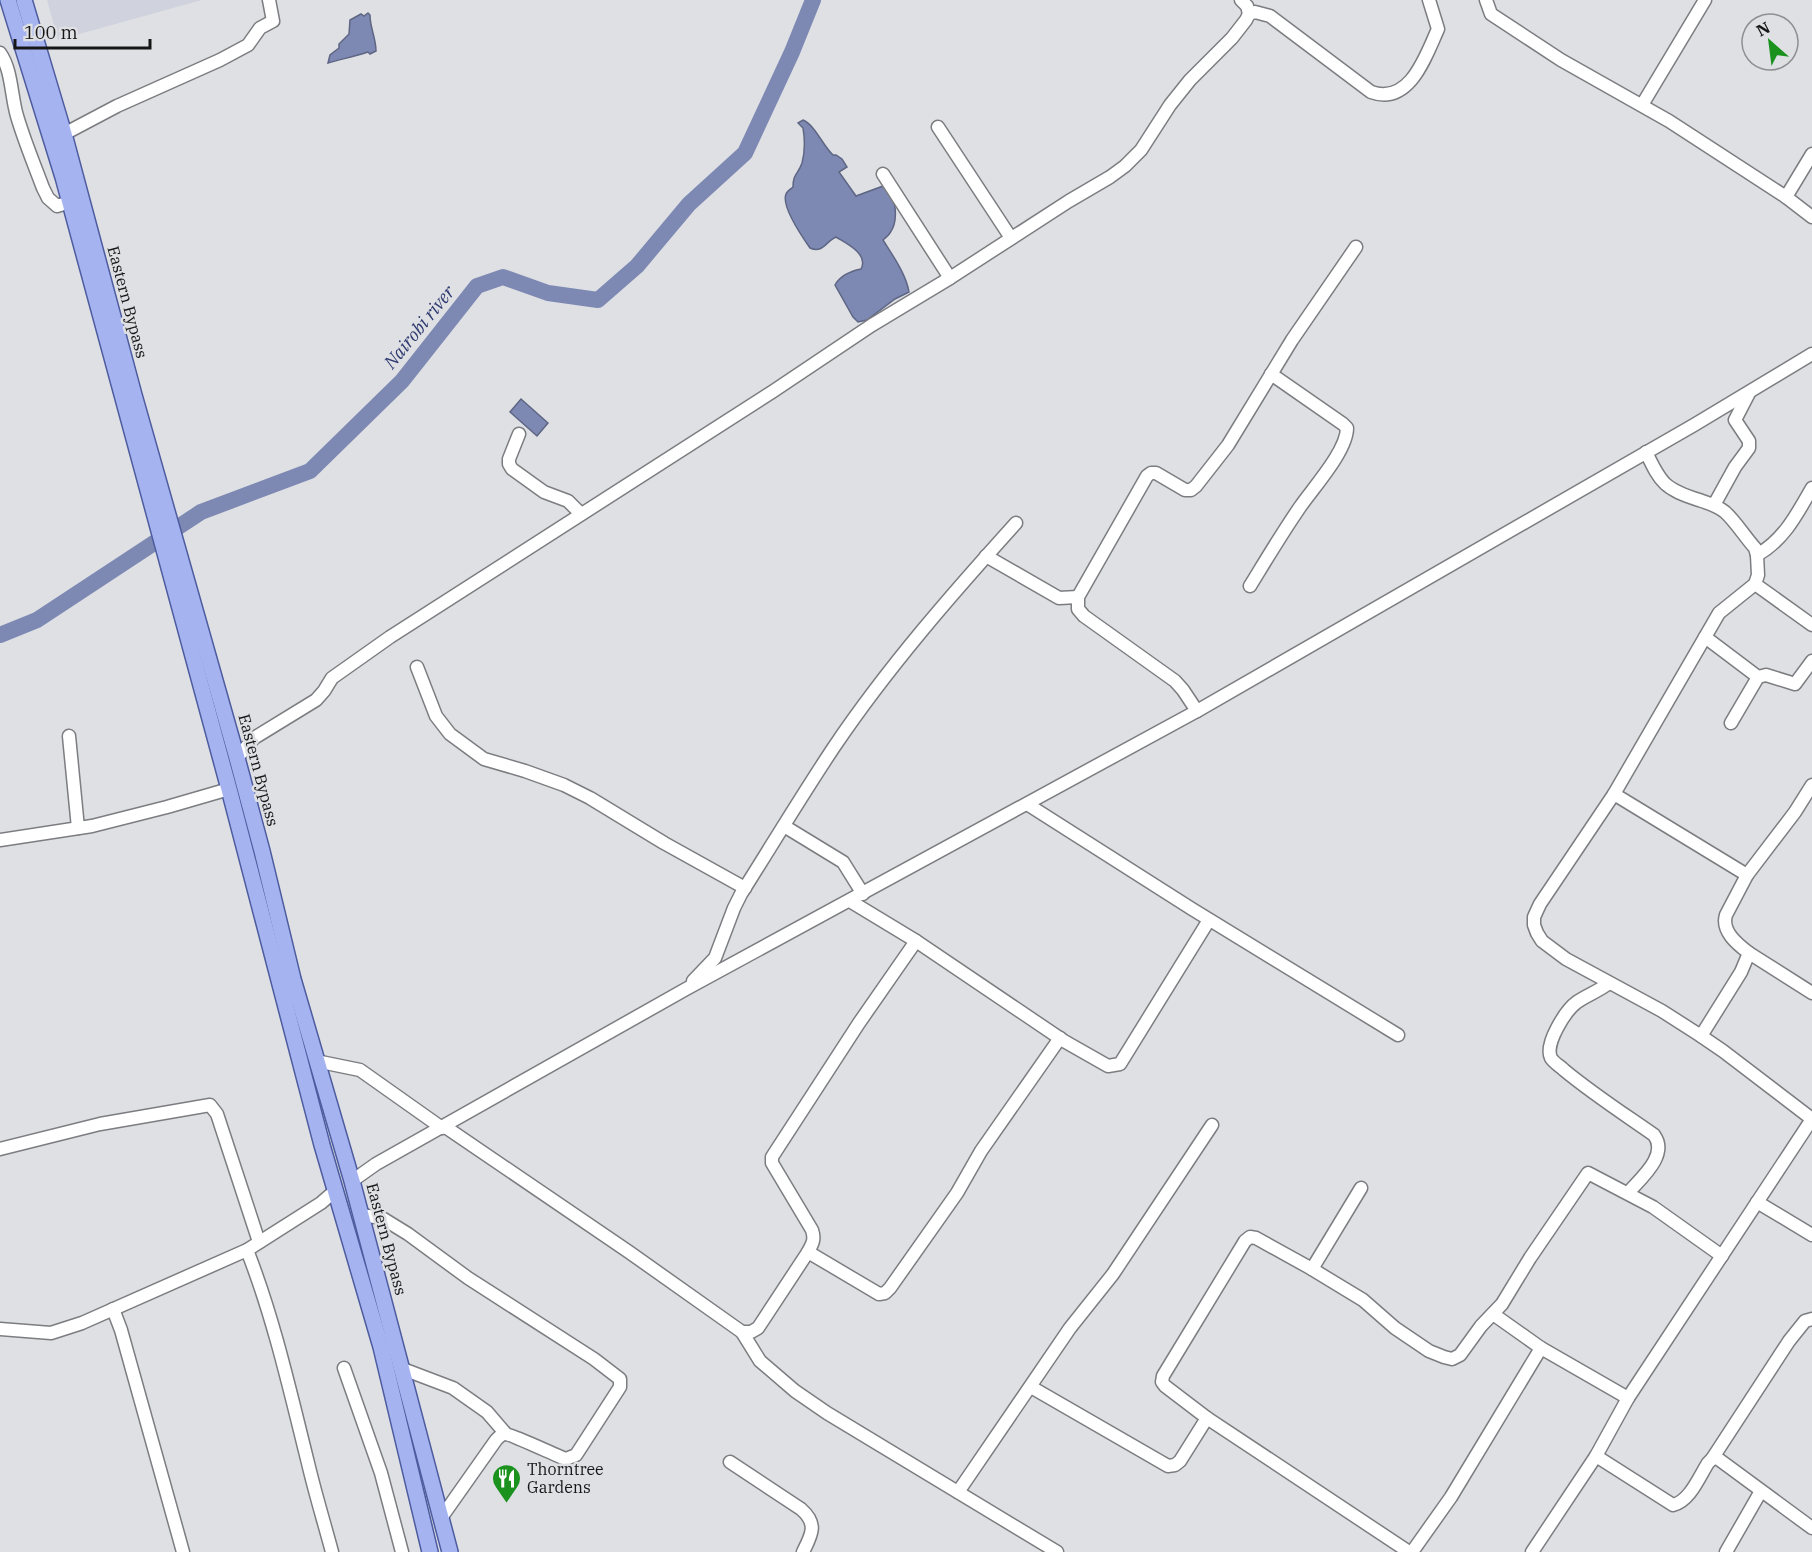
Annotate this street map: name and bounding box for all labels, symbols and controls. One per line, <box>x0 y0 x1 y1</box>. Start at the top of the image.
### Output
scale bar <box>15 12 150 50</box>
north arrow <box>1740 12 1800 72</box>
text: N <box>1753 17 1773 41</box>
text: 100 m <box>24 21 78 44</box>
street label: Eastern Bypass <box>103 244 153 360</box>
water label: Nairobi river <box>378 280 460 374</box>
street label: Eastern Bypass <box>234 712 284 828</box>
street label: Eastern Bypass <box>362 1181 412 1297</box>
place label: Thorntree Gardens <box>527 1459 604 1497</box>
restaurant icon: Thorntree Gardens <box>490 1462 522 1504</box>

